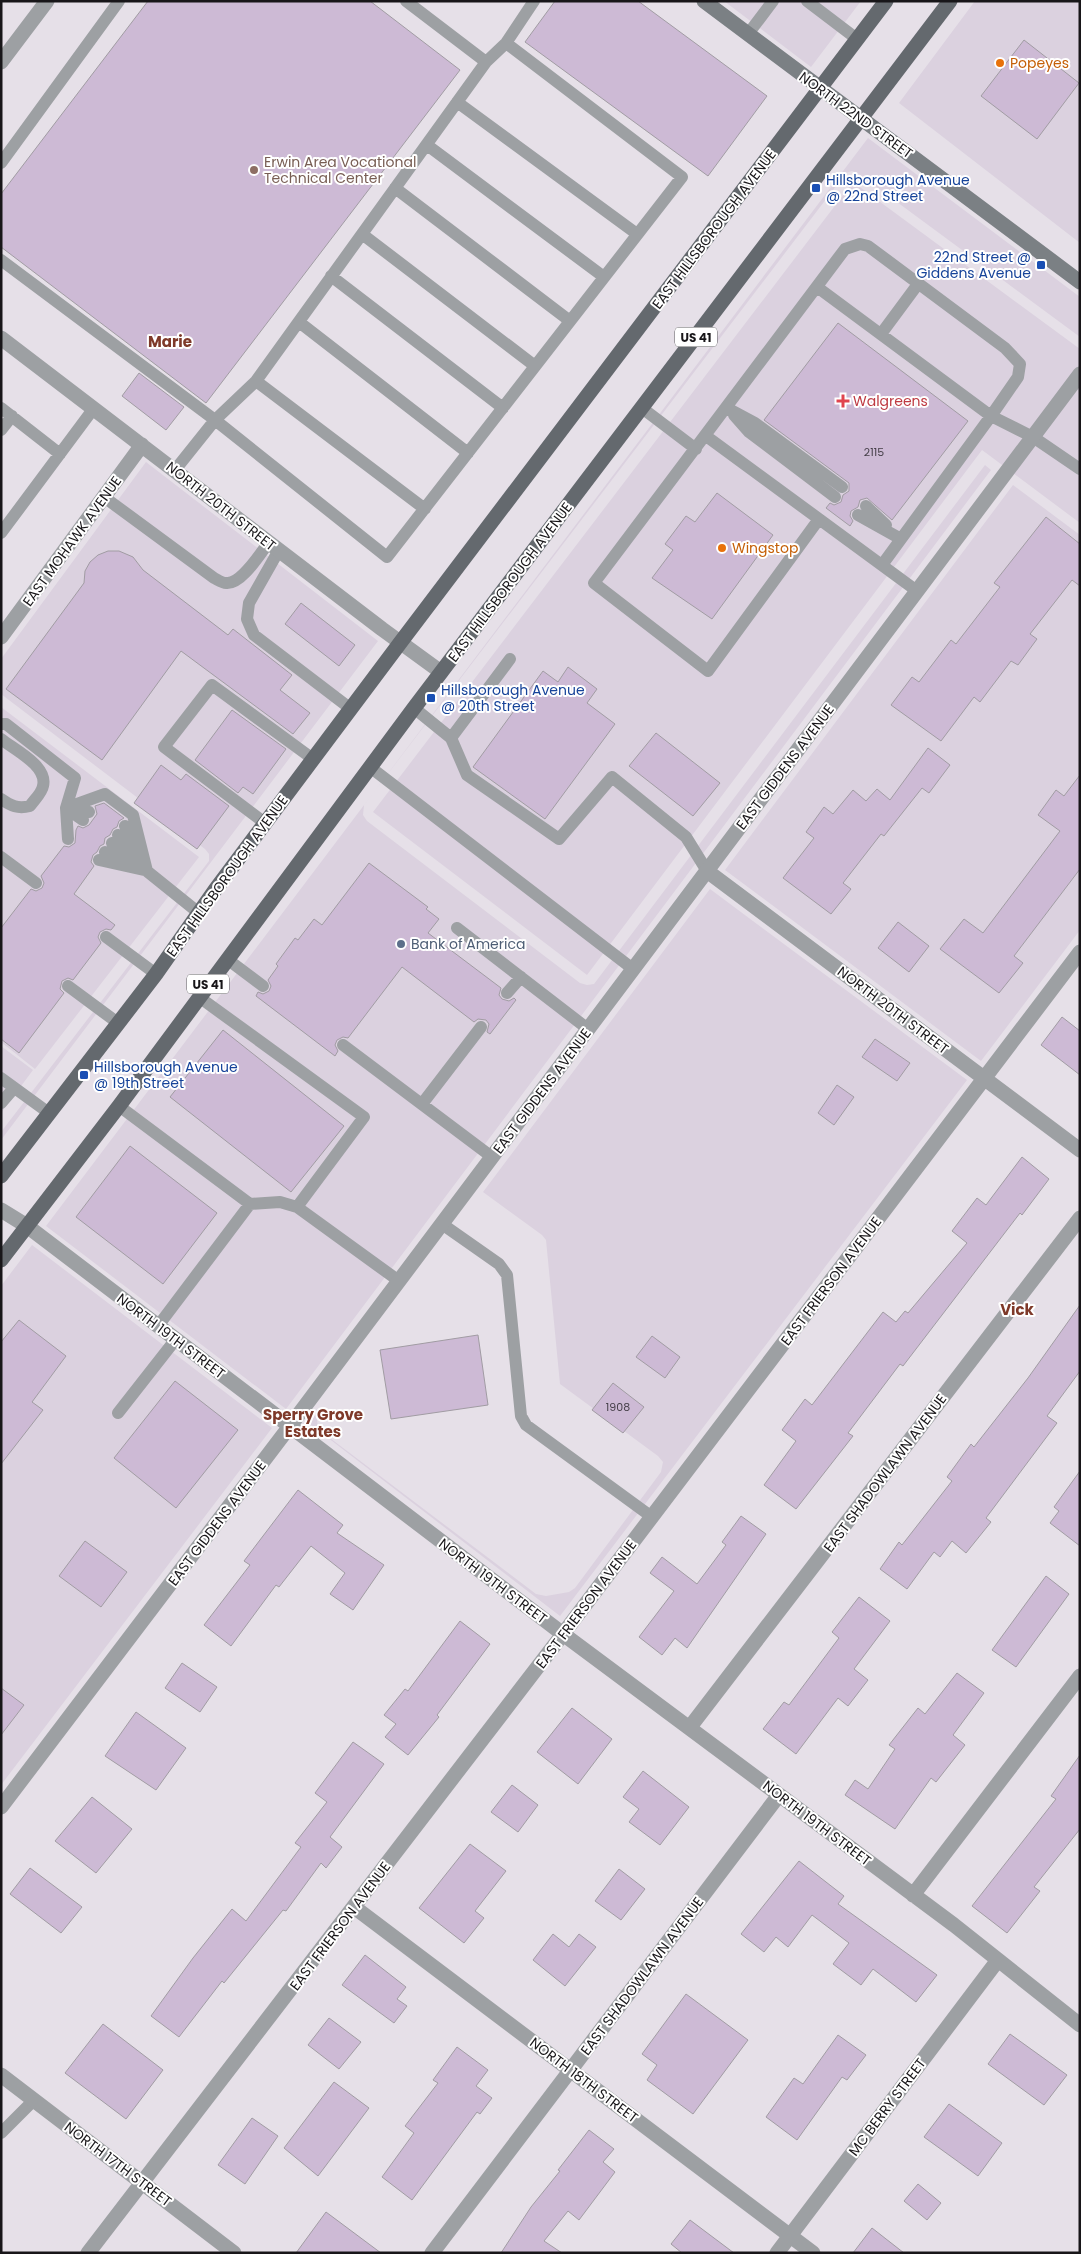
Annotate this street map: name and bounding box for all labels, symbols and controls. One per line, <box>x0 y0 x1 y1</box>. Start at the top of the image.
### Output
place label: Popeyes <box>1010 53 1069 73</box>
marker: Popeyes <box>994 57 1006 69</box>
street label: NORTH 22ND STREET <box>795 67 917 163</box>
street label: EAST HILLSBOROUGH AVENUE <box>647 145 781 313</box>
place label: Erwin Area Vocational Technical Center <box>264 152 416 188</box>
marker: Erwin Area Vocational Technical Center <box>248 164 260 176</box>
place label: Hillsborough Avenue @ 22nd Street <box>826 170 970 206</box>
marker: Hillsborough Avenue @ 22nd Street <box>810 182 822 194</box>
place label: 22nd Street @ Giddens Avenue <box>916 247 1031 283</box>
marker: 22nd Street @ Giddens Avenue <box>1035 259 1047 271</box>
road number: US 41 <box>675 328 717 347</box>
district label: Marie <box>148 331 192 352</box>
place label: Walgreens <box>853 391 928 411</box>
marker: Walgreens <box>837 395 849 407</box>
house number: 2115 <box>864 444 884 460</box>
street label: NORTH 20TH STREET <box>162 457 280 556</box>
street label: EAST MOHAWK AVENUE <box>18 472 126 610</box>
street label: EAST HILLSBOROUGH AVENUE <box>443 498 577 666</box>
place label: Wingstop <box>732 538 798 558</box>
marker: Wingstop <box>716 542 728 554</box>
place label: Hillsborough Avenue @ 20th Street <box>441 680 585 716</box>
marker: Hillsborough Avenue @ 20th Street <box>425 692 437 704</box>
street label: EAST GIDDENS AVENUE <box>731 700 839 834</box>
street label: EAST HILLSBOROUGH AVENUE <box>162 791 292 961</box>
place label: Bank of America <box>411 934 525 954</box>
marker: Bank of America <box>395 938 407 950</box>
street label: NORTH 20TH STREET <box>833 962 953 1059</box>
road number: US 41 <box>187 974 229 994</box>
street label: EAST GIDDENS AVENUE <box>488 1024 596 1158</box>
place label: Hillsborough Avenue @ 19th Street <box>94 1057 238 1093</box>
marker: Hillsborough Avenue @ 19th Street <box>78 1069 90 1081</box>
street label: EAST FRIERSON AVENUE <box>776 1213 886 1349</box>
street label: NORTH 19TH STREET <box>113 1289 230 1384</box>
district label: Vick <box>1000 1299 1035 1320</box>
street label: EAST SHADOWLAWN AVENUE <box>819 1390 951 1556</box>
house number: 1908 <box>606 1399 630 1415</box>
district label: Sperry Grove Estates <box>263 1404 363 1442</box>
street label: EAST GIDDENS AVENUE <box>163 1456 271 1590</box>
street label: NORTH 19TH STREET <box>435 1534 552 1629</box>
street label: EAST FRIERSON AVENUE <box>531 1536 641 1672</box>
street label: NORTH 19TH STREET <box>759 1776 876 1871</box>
street label: EAST FRIERSON AVENUE <box>285 1858 395 1994</box>
street label: EAST SHADOWLAWN AVENUE <box>576 1893 708 2059</box>
street label: NORTH 18TH STREET <box>526 2033 643 2128</box>
street label: MC BERRY STREET <box>844 2054 931 2160</box>
street label: NORTH 17TH STREET <box>60 2117 176 2211</box>

